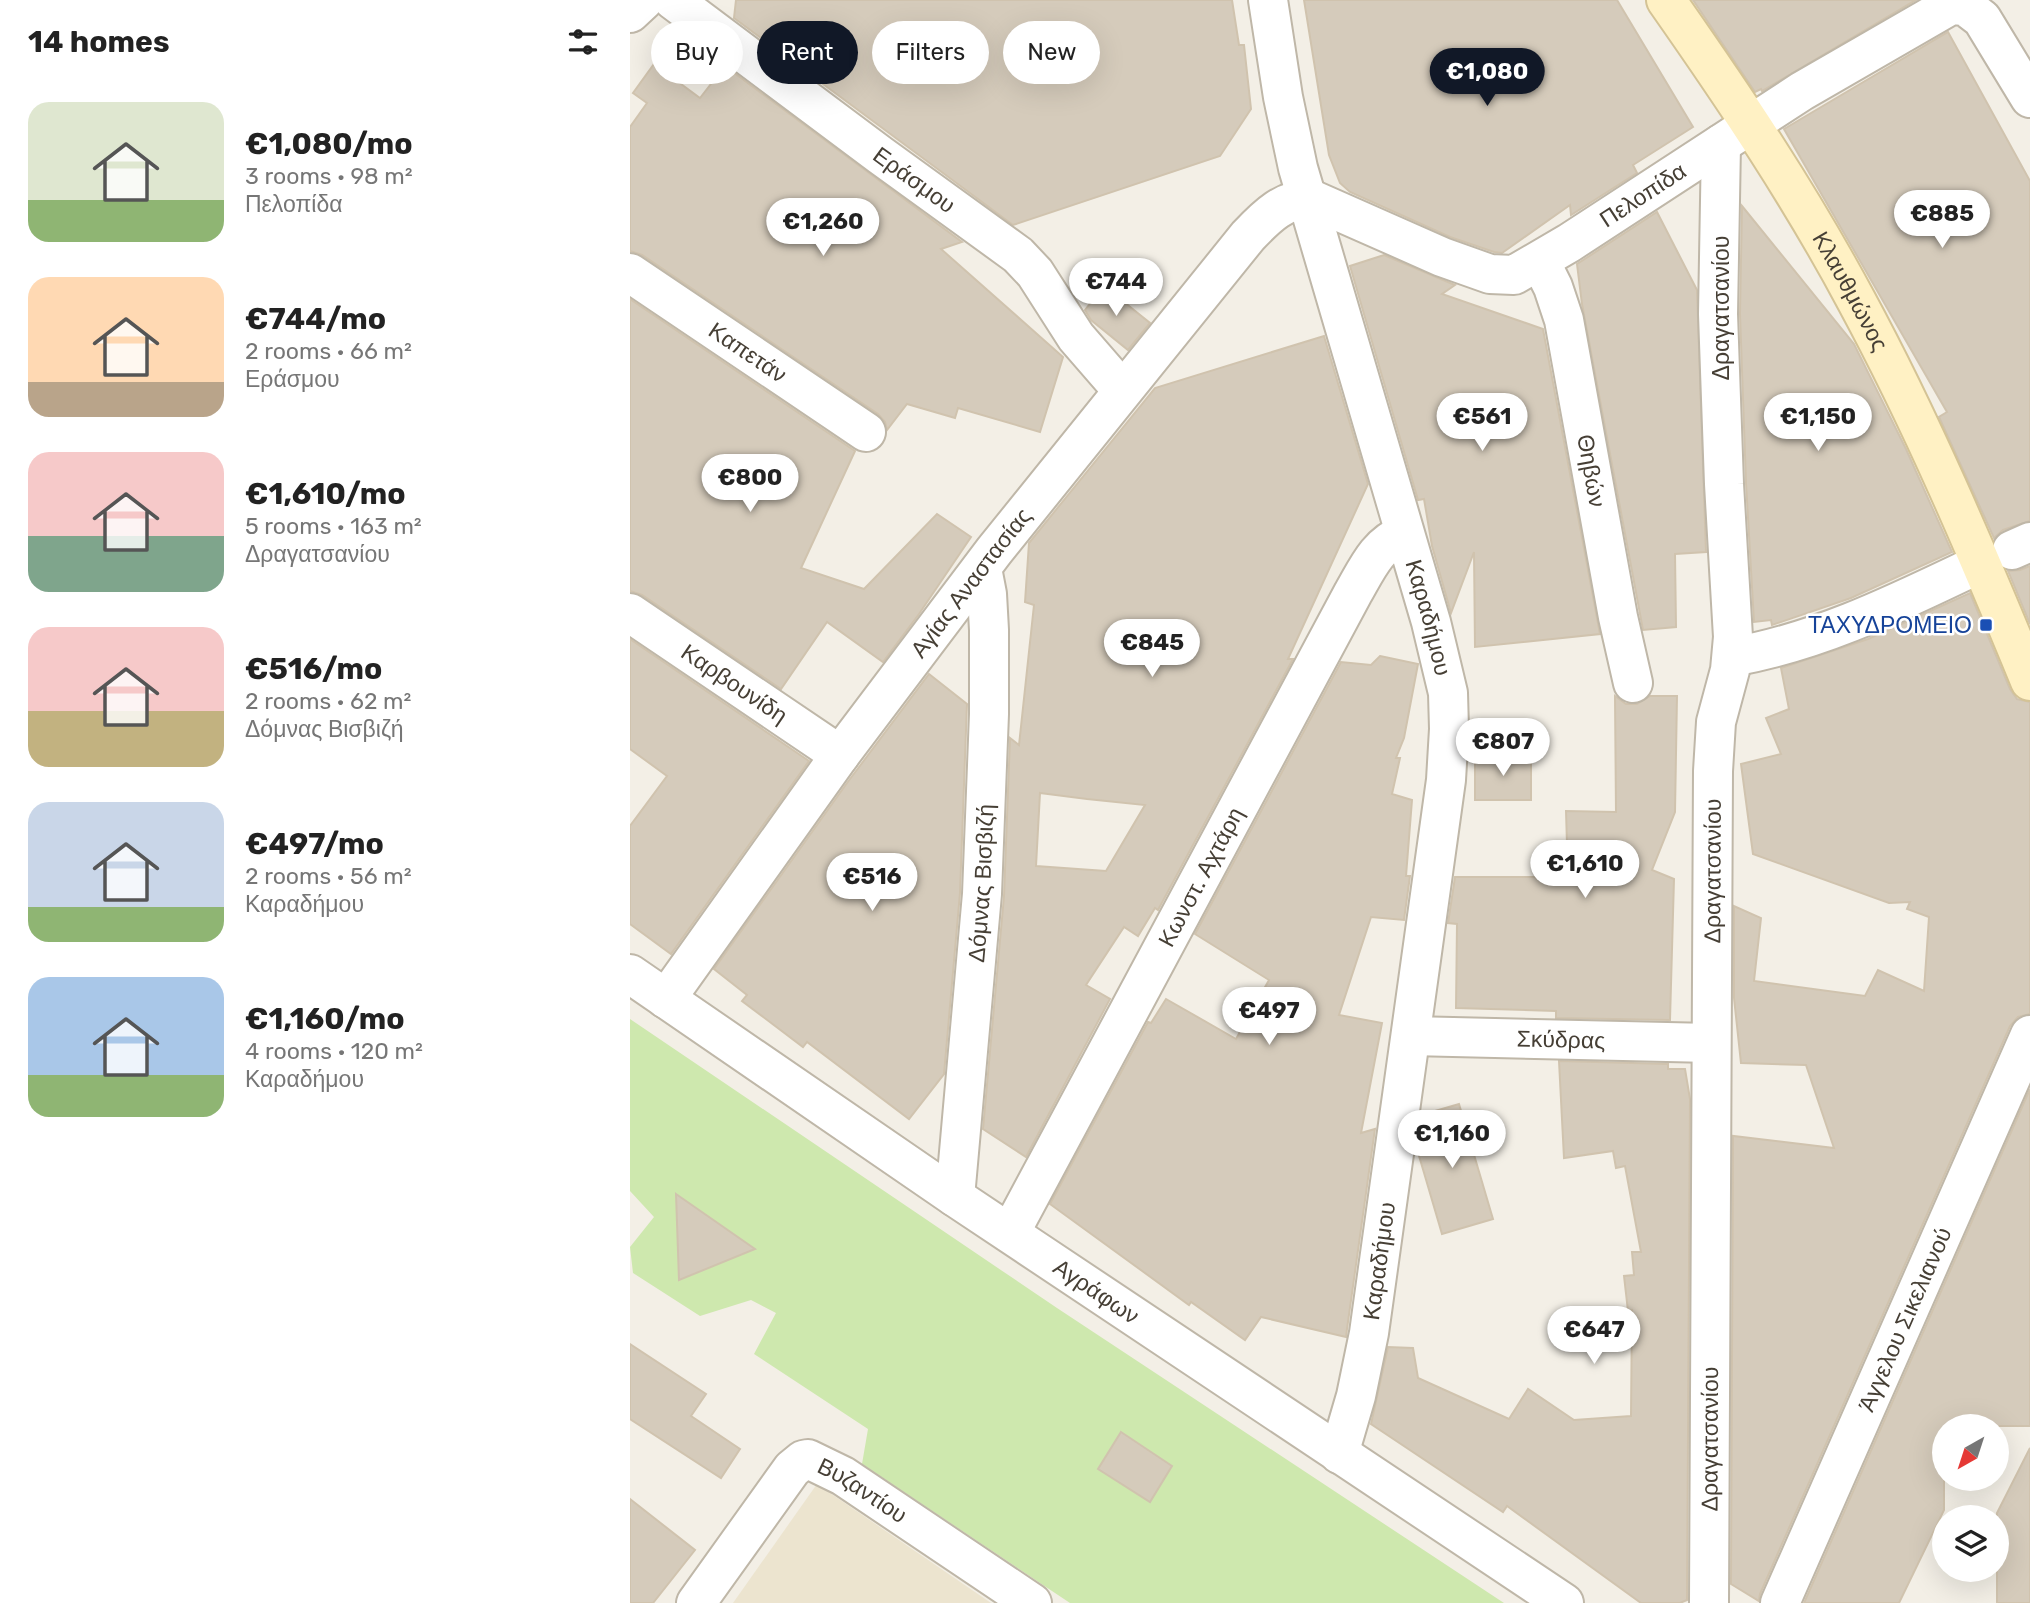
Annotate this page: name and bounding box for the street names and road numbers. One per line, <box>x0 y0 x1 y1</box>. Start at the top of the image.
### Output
street label: Εράσμου <box>868 141 961 219</box>
street label: Πελοπίδα <box>1594 156 1691 233</box>
street label: Κλαυθμώνος <box>1807 226 1894 356</box>
street label: Δραγατσανίου <box>1707 236 1735 380</box>
street label: Καπετάν <box>703 316 792 389</box>
street label: Θηβών <box>1571 432 1612 509</box>
street label: Αγίας Αναστασίας <box>905 502 1037 663</box>
street label: Καραδήμου <box>1399 556 1457 678</box>
street label: Καρβουνίδη <box>676 638 793 729</box>
street label: Δραγατσανίου <box>1698 799 1727 943</box>
street label: Κωνστ. Αχτάρη <box>1152 802 1250 951</box>
street label: Δόμνας Βισβιζή <box>962 803 999 963</box>
street label: Σκύδρας <box>1516 1024 1606 1055</box>
street label: Καραδήμου <box>1357 1200 1401 1322</box>
street label: Άγγελου Σικελιανού <box>1852 1223 1958 1416</box>
street label: Αγράφων <box>1048 1253 1145 1330</box>
street label: Δραγατσανίου <box>1695 1367 1724 1511</box>
street label: Βυζαντίου <box>813 1452 913 1529</box>

